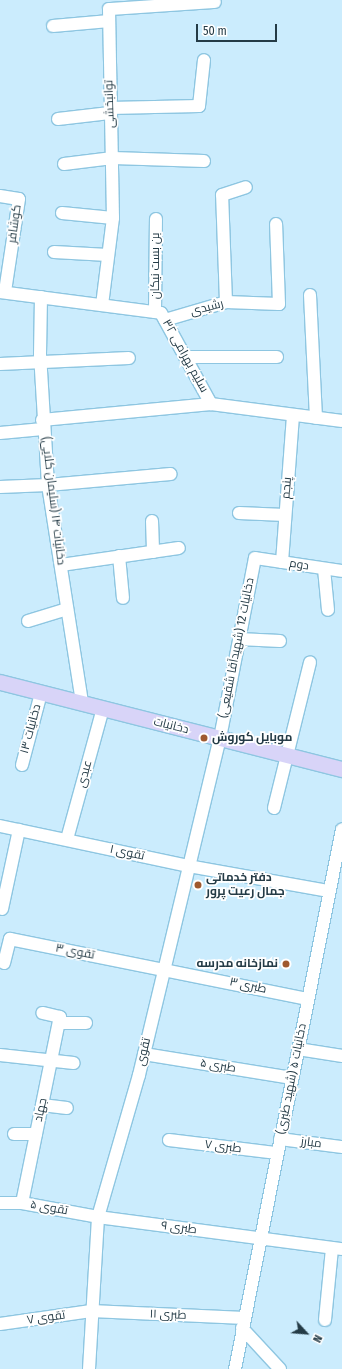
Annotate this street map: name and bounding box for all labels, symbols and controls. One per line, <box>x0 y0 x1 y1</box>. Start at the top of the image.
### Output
scale bar <box>198 16 279 42</box>
text: 50 m <box>203 24 227 38</box>
street label: توانبخشی <box>102 80 118 128</box>
street label: کوشافر <box>5 204 25 244</box>
street label: بن بست نیکان <box>149 233 163 299</box>
street label: رشیدی <box>189 297 225 319</box>
street label: سلیم بهرامی ۳۲ <box>159 317 211 395</box>
street label: دخانیات ۱۴ (سلیمان کلایی) <box>38 436 68 566</box>
street label: پنجم <box>279 477 295 499</box>
street label: دوم <box>288 556 310 574</box>
street label: دخانیات 12 (شهیدآقا شفیعی) <box>216 577 258 719</box>
street label: دخانیات ۱۳ <box>18 703 44 755</box>
street label: دخانیات <box>152 715 190 737</box>
place label: موبایل کوروش <box>212 731 292 745</box>
marker: موبایل کوروش <box>199 733 209 743</box>
street label: عبدی <box>74 759 96 789</box>
street label: تقوی ۱ <box>108 842 146 864</box>
place label: دفتر خدماتی جمال رعیت پرور <box>206 871 285 899</box>
marker: دفتر خدماتی جمال رعیت پرور <box>193 880 203 890</box>
street label: تقوی ۳ <box>54 941 96 963</box>
place label: نمازخانه مدرسه <box>197 957 278 971</box>
marker: نمازخانه مدرسه <box>281 959 291 969</box>
street label: طبری ۳ <box>228 975 268 997</box>
street label: دخانیات ۵ (شهید طبری) <box>274 1022 310 1136</box>
street label: تقوی <box>134 1036 154 1068</box>
street label: طبری ۵ <box>199 1056 237 1076</box>
street label: جهاد <box>31 1097 51 1123</box>
street label: مبارز <box>300 1135 322 1151</box>
street label: طبری ۷ <box>204 1138 242 1156</box>
street label: تقوی ۵ <box>29 1198 69 1218</box>
street label: طبری ۹ <box>160 1219 198 1237</box>
street label: طبری ۱۱ <box>149 1307 187 1323</box>
street label: تقوی ۷ <box>26 1308 66 1328</box>
north arrow <box>286 1313 326 1353</box>
text: N <box>310 1333 325 1344</box>

